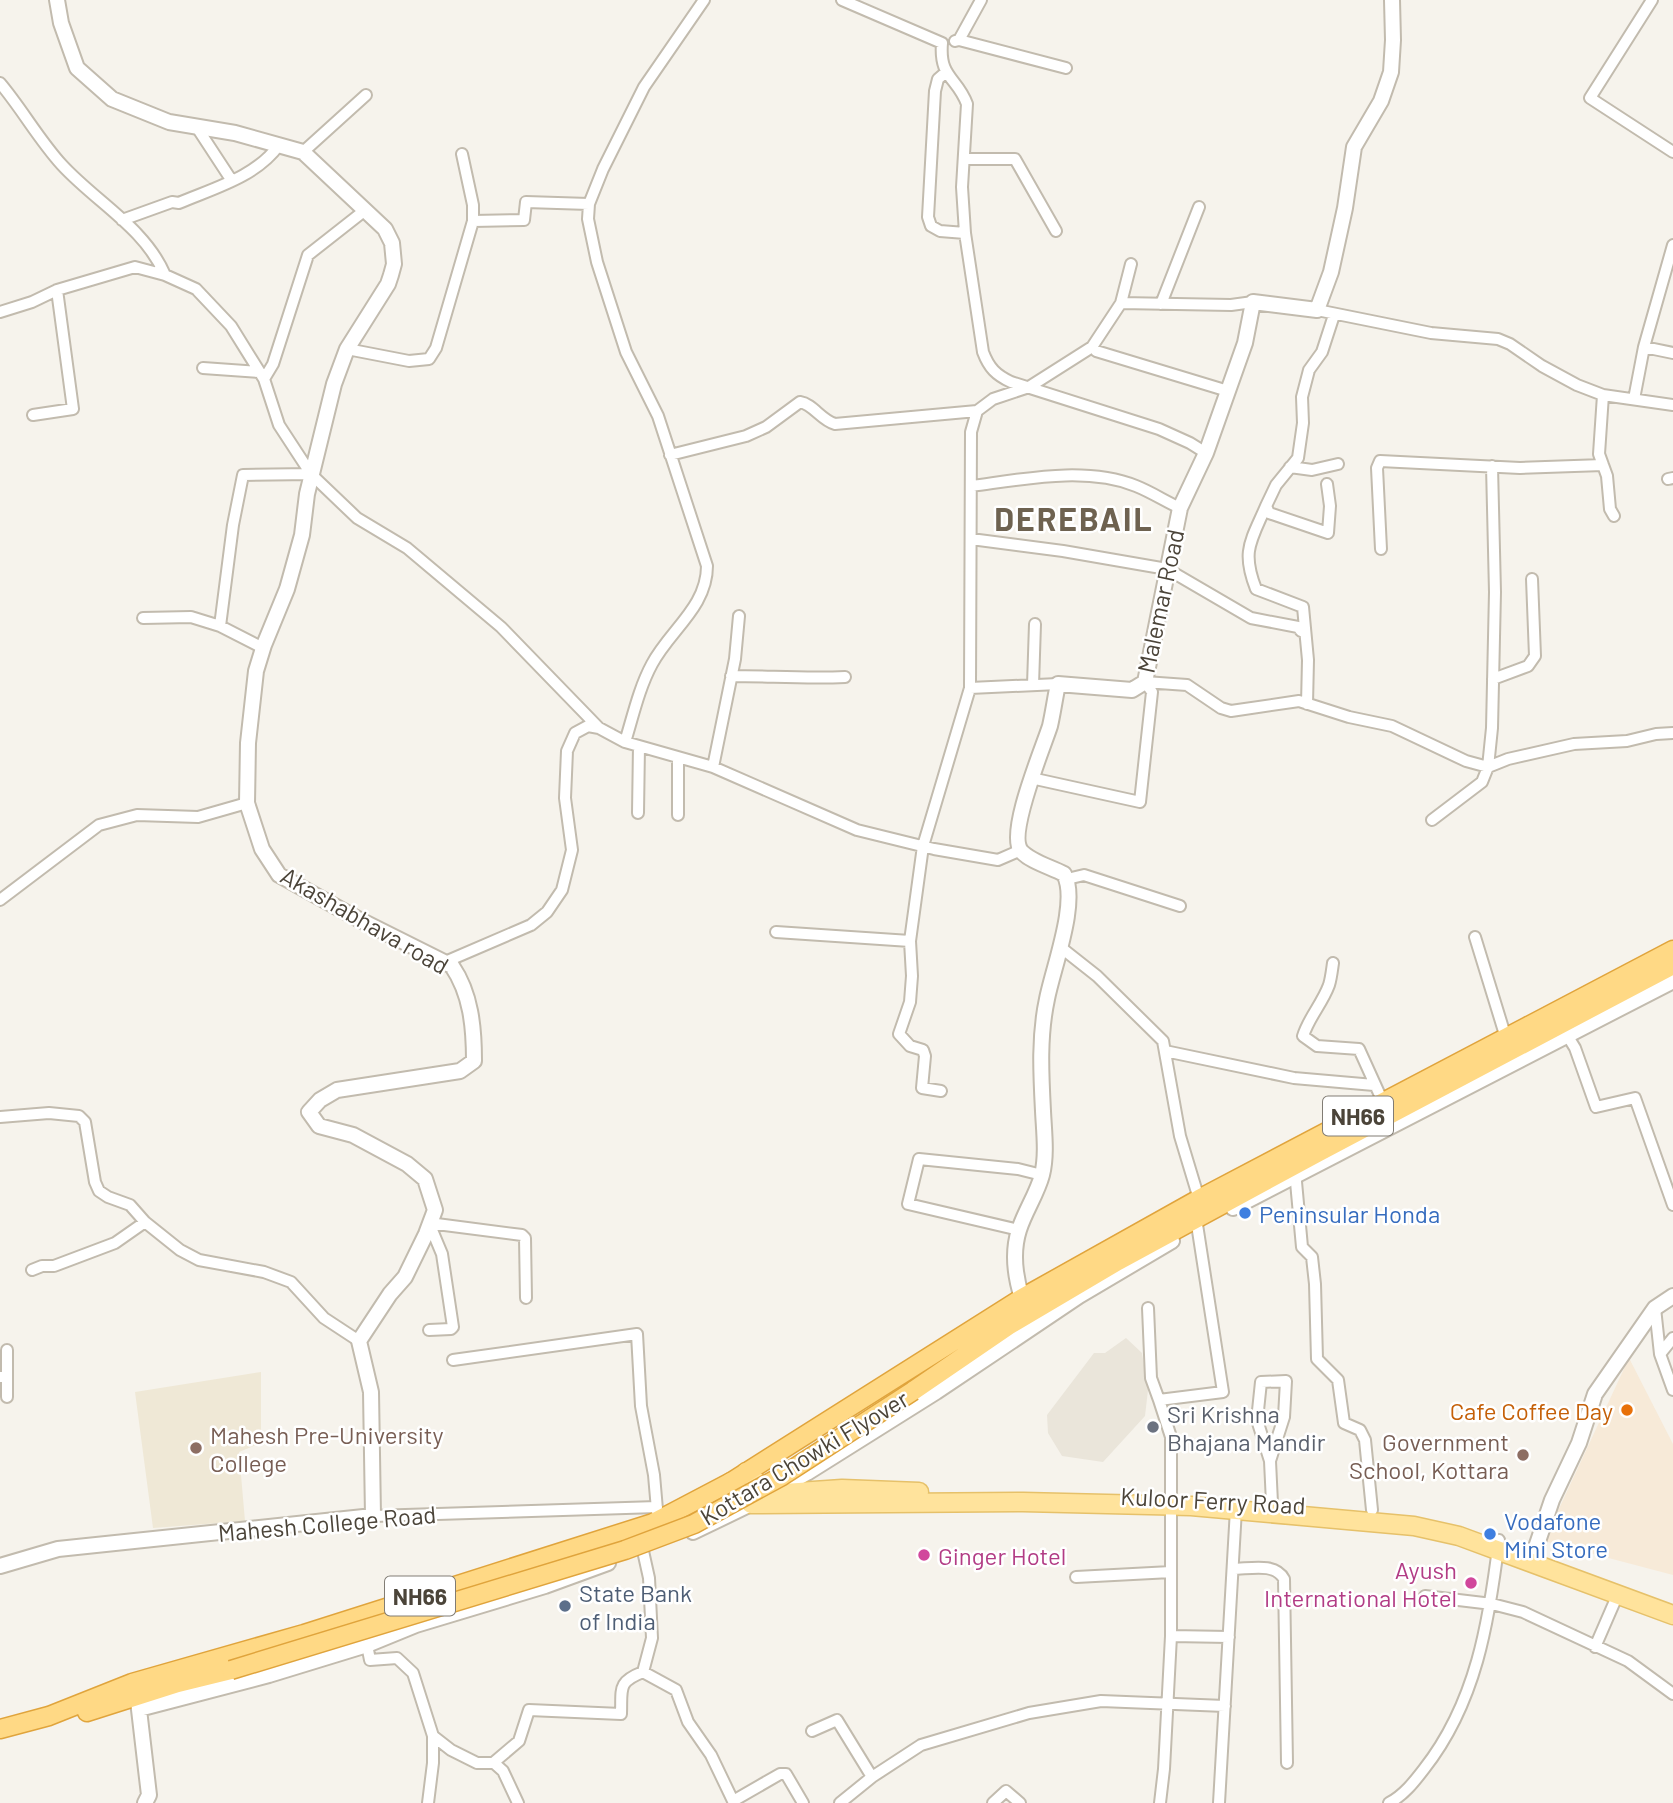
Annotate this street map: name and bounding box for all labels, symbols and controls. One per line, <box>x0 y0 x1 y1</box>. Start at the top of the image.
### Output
district label: DEREBAIL <box>994 499 1154 537</box>
street label: Malemar Road <box>1131 526 1189 676</box>
street label: Akashabhava road <box>276 860 454 980</box>
road number: NH66 <box>1323 1096 1393 1135</box>
place label: Peninsular Honda <box>1259 1199 1440 1228</box>
marker: Peninsular Honda <box>1237 1205 1253 1221</box>
street label: Kottara Chowki Flyover <box>695 1383 914 1531</box>
place label: Cafe Coffee Day <box>1450 1396 1613 1425</box>
place label: Sri Krishna Bhajana Mandir <box>1167 1399 1326 1456</box>
marker: Cafe Coffee Day <box>1619 1402 1635 1418</box>
marker: Sri Krishna Bhajana Mandir <box>1145 1419 1161 1435</box>
place label: Mahesh Pre-University College <box>210 1420 444 1477</box>
place label: Government School, Kottara <box>1349 1427 1509 1484</box>
marker: Mahesh Pre-University College <box>188 1440 204 1456</box>
marker: Government School, Kottara <box>1515 1447 1531 1463</box>
street label: Kuloor Ferry Road <box>1120 1481 1306 1519</box>
street label: Mahesh College Road <box>217 1499 437 1547</box>
place label: Vodafone Mini Store <box>1504 1506 1608 1563</box>
marker: Vodafone Mini Store <box>1482 1526 1498 1542</box>
place label: Ginger Hotel <box>938 1541 1066 1570</box>
marker: Ginger Hotel <box>916 1547 932 1563</box>
place label: Ayush International Hotel <box>1264 1555 1457 1612</box>
marker: Ayush International Hotel <box>1463 1575 1479 1591</box>
road number: NH66 <box>385 1576 455 1616</box>
place label: State Bank of India <box>579 1578 692 1635</box>
marker: State Bank of India <box>557 1598 573 1614</box>

